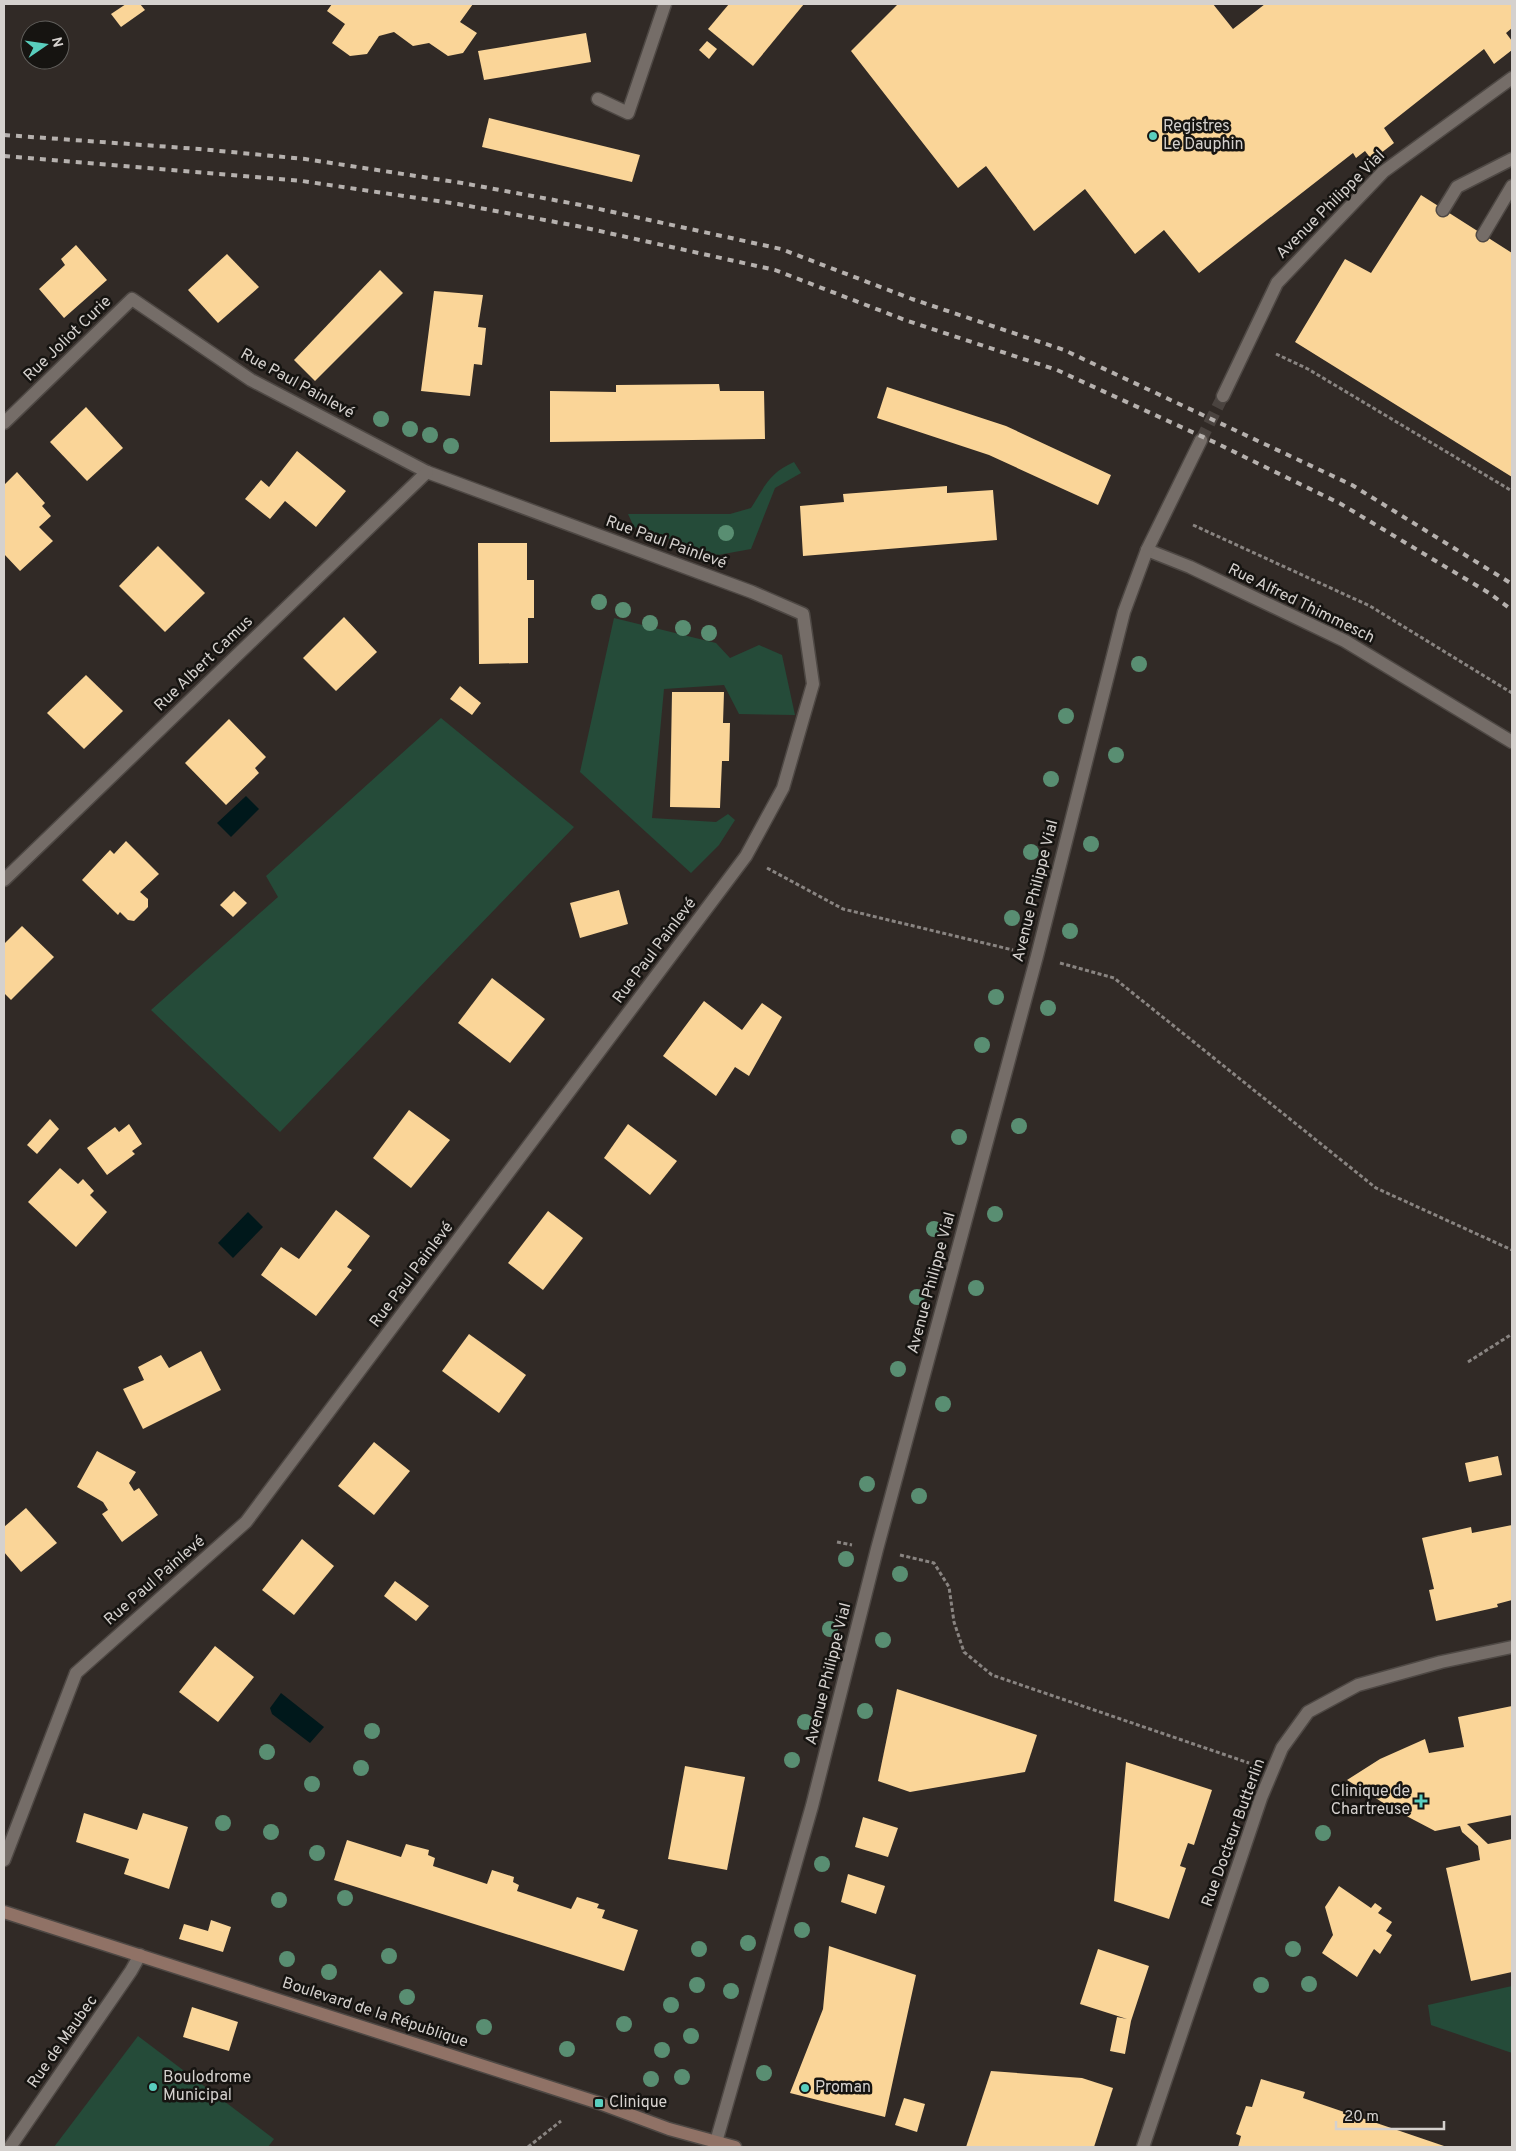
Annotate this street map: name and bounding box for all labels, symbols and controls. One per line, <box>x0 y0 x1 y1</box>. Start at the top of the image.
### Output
north arrow <box>20 20 70 70</box>
text: N <box>47 36 66 49</box>
place label: Registres Le Dauphin <box>1163 117 1244 155</box>
marker: Registres Le Dauphin <box>1147 130 1159 142</box>
street label: Avenue Philippe Vial <box>1272 146 1390 264</box>
street label: Rue Joliot Curie <box>20 292 116 386</box>
street label: Rue Paul Painlevé <box>236 344 358 424</box>
street label: Rue Paul Painlevé <box>603 512 729 574</box>
street label: Rue Alfred Thimmesch <box>1224 560 1378 648</box>
street label: Rue Albert Camus <box>150 612 258 716</box>
street label: Avenue Philippe Vial <box>1009 818 1063 964</box>
street label: Rue Paul Painlevé <box>609 894 701 1008</box>
street label: Avenue Philippe Vial <box>903 1210 961 1356</box>
street label: Rue Paul Painlevé <box>366 1218 458 1332</box>
street label: Rue Paul Painlevé <box>100 1532 210 1630</box>
street label: Avenue Philippe Vial <box>802 1601 856 1747</box>
street label: Rue Docteur Butterlin <box>1198 1756 1270 1910</box>
place label: Clinique de Chartreuse <box>1330 1782 1410 1820</box>
marker: Clinique de Chartreuse <box>1414 1794 1428 1808</box>
street label: Boulevard de la République <box>279 1973 471 2053</box>
street label: Rue de Maubec <box>24 1992 102 2092</box>
place label: Boulodrome Municipal <box>163 2068 251 2106</box>
place label: Proman <box>815 2078 871 2098</box>
marker: Boulodrome Municipal <box>147 2081 159 2093</box>
marker: Proman <box>799 2082 811 2094</box>
place label: Clinique <box>609 2093 667 2113</box>
marker: Clinique <box>593 2097 605 2109</box>
scale bar <box>1336 2098 1444 2130</box>
text: 20 m <box>1344 2108 1379 2127</box>

